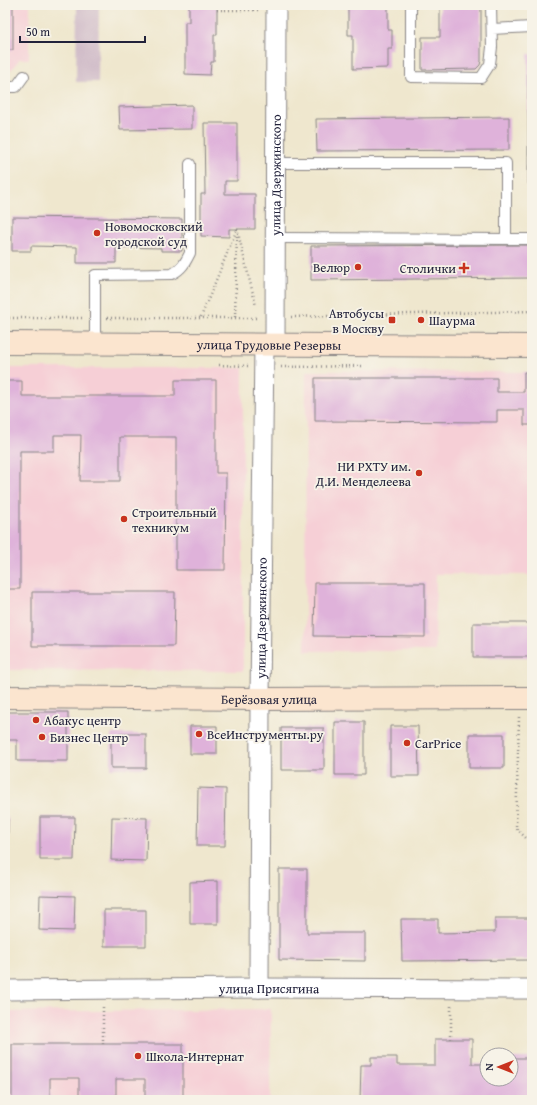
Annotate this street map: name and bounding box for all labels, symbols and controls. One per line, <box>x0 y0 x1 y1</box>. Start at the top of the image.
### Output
scale bar <box>20 18 145 44</box>
text: 50 m <box>26 23 50 40</box>
street label: улица Дзержинского <box>266 114 286 237</box>
place label: Новомосковский городской суд <box>105 217 203 251</box>
marker: Новомосковский городской суд <box>92 228 102 238</box>
place label: Велюр <box>313 258 350 277</box>
place label: Столички <box>400 259 456 278</box>
marker: Велюр <box>353 262 363 272</box>
marker: Столички <box>459 263 469 273</box>
place label: Автобусы в Москву <box>329 304 384 338</box>
place label: Шаурма <box>429 311 476 330</box>
marker: Автобусы в Москву <box>387 315 397 325</box>
marker: Шаурма <box>416 315 426 325</box>
street label: улица Трудовые Резервы <box>196 335 341 355</box>
place label: НИ РХТУ им. Д.И. Менделеева <box>315 457 412 491</box>
marker: НИ РХТУ им. Д.И. Менделеева <box>414 468 424 478</box>
place label: Строительный техникум <box>132 503 217 537</box>
marker: Строительный техникум <box>119 514 129 524</box>
street label: улица Дзержинского <box>251 557 272 680</box>
street label: Берёзовая улица <box>221 690 318 709</box>
place label: Абакус центр <box>44 711 121 730</box>
marker: Абакус центр <box>31 715 41 725</box>
place label: ВсеИнструменты.ру <box>207 725 324 744</box>
place label: Бизнес Центр <box>50 728 128 747</box>
marker: ВсеИнструменты.ру <box>194 729 204 739</box>
marker: Бизнес Центр <box>37 732 47 742</box>
place label: CarPrice <box>415 734 461 753</box>
marker: CarPrice <box>402 738 412 748</box>
street label: улица Присягина <box>218 979 320 998</box>
place label: Школа-Интернат <box>146 1047 245 1066</box>
north arrow <box>479 1047 519 1087</box>
marker: Школа-Интернат <box>133 1051 143 1061</box>
text: N <box>481 1063 497 1071</box>

